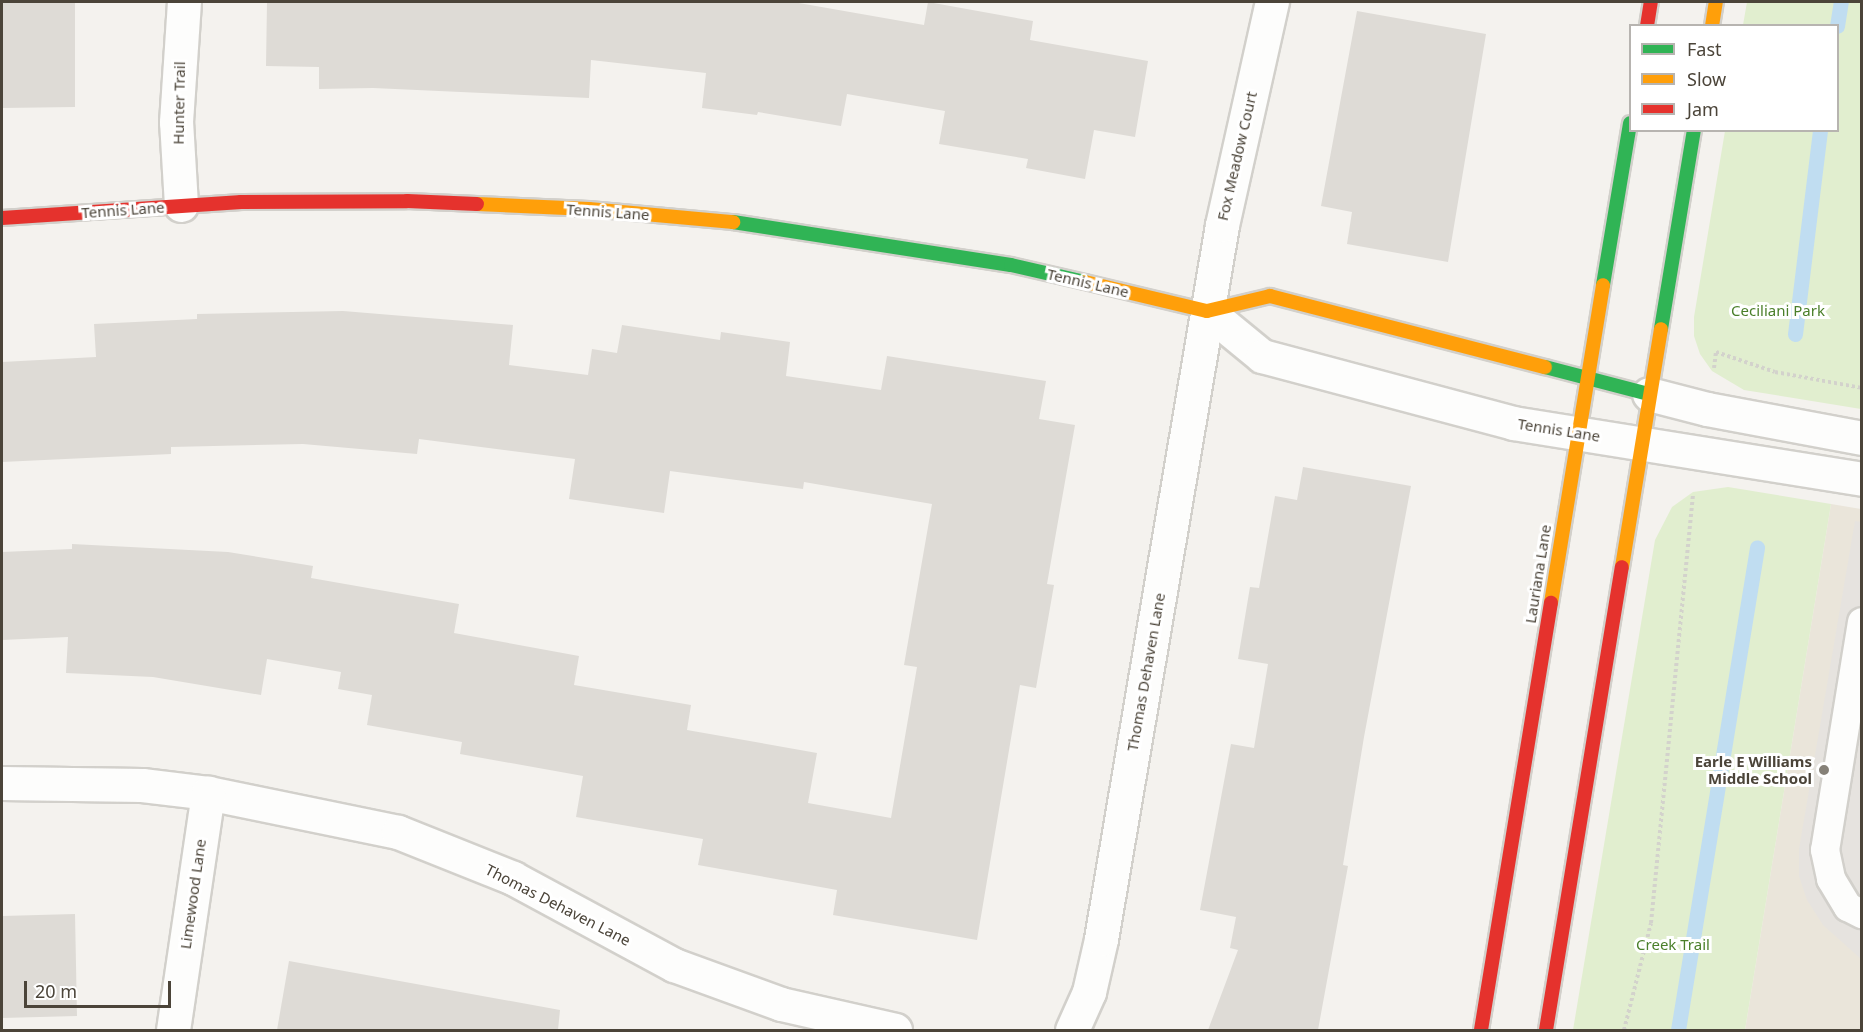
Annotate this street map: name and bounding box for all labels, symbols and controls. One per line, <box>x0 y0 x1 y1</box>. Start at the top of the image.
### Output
legend <box>1629 24 1839 132</box>
text: Fast <box>1687 37 1722 61</box>
street label: Hunter Trail <box>169 61 189 145</box>
text: Slow <box>1687 67 1726 91</box>
street label: Fox Meadow Court <box>1213 90 1261 222</box>
text: Jam <box>1687 97 1719 121</box>
street label: Tennis Lane <box>81 198 165 222</box>
street label: Tennis Lane <box>566 200 650 224</box>
street label: Tennis Lane <box>1045 265 1131 301</box>
park label: Ceciliani Park <box>1731 302 1825 320</box>
street label: Tennis Lane <box>1516 415 1602 445</box>
street label: Lauriana Lane <box>1521 523 1555 625</box>
street label: Thomas Dehaven Lane <box>1123 591 1169 753</box>
place label: Earle E Williams Middle School <box>1695 752 1812 787</box>
marker: Earle E Williams Middle School <box>1817 763 1831 777</box>
street label: Limewood Lane <box>176 838 210 950</box>
street label: Thomas Dehaven Lane <box>482 861 634 949</box>
park label: Creek Trail <box>1636 936 1710 954</box>
scale bar <box>27 969 174 1007</box>
text: 20 m <box>35 979 77 1003</box>

